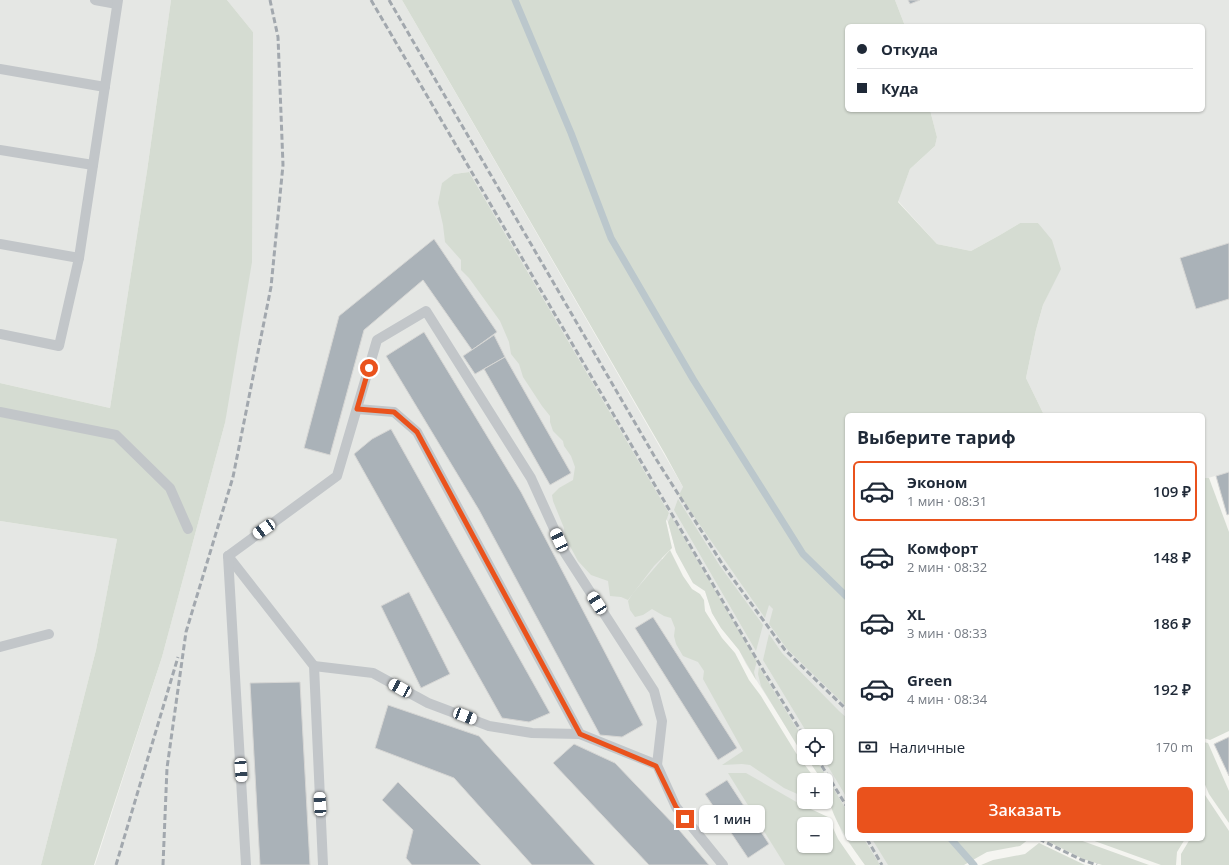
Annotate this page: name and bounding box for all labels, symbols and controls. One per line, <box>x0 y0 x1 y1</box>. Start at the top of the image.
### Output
text: Откуда <box>881 39 938 59</box>
text: Куда <box>881 78 919 98</box>
route start <box>360 359 378 377</box>
text: Выберите тариф <box>857 425 1016 449</box>
text: Эконом <box>907 472 967 492</box>
icon: car <box>859 473 895 509</box>
text: 109 ₽ <box>1153 481 1191 501</box>
text: 1 мин · 08:31 <box>907 492 987 510</box>
car <box>251 517 277 541</box>
car <box>548 527 570 553</box>
text: Комфорт <box>907 538 978 558</box>
icon: car <box>859 539 895 575</box>
text: 148 ₽ <box>1153 547 1191 567</box>
text: 2 мин · 08:32 <box>907 558 987 576</box>
car <box>585 590 609 616</box>
text: XL <box>907 604 925 624</box>
icon: car <box>859 605 895 641</box>
text: 186 ₽ <box>1153 613 1191 633</box>
text: 3 мин · 08:33 <box>907 624 987 642</box>
text: Green <box>907 670 952 690</box>
icon: car <box>859 671 895 707</box>
car <box>387 677 413 699</box>
text: 192 ₽ <box>1153 679 1191 699</box>
text: 4 мин · 08:34 <box>907 690 987 708</box>
car <box>452 706 478 726</box>
map controls <box>797 729 833 853</box>
button: locate <box>797 729 833 765</box>
icon: cash <box>857 736 879 758</box>
text: Наличные <box>889 737 965 757</box>
text: 170 m <box>1155 738 1193 756</box>
car <box>234 758 248 782</box>
button: + <box>797 773 833 809</box>
button: Заказать <box>857 787 1193 833</box>
car <box>313 792 327 816</box>
callout: 1 мин <box>699 805 765 833</box>
route end <box>676 810 694 828</box>
text: 1 мин <box>713 810 751 828</box>
button: − <box>797 817 833 853</box>

